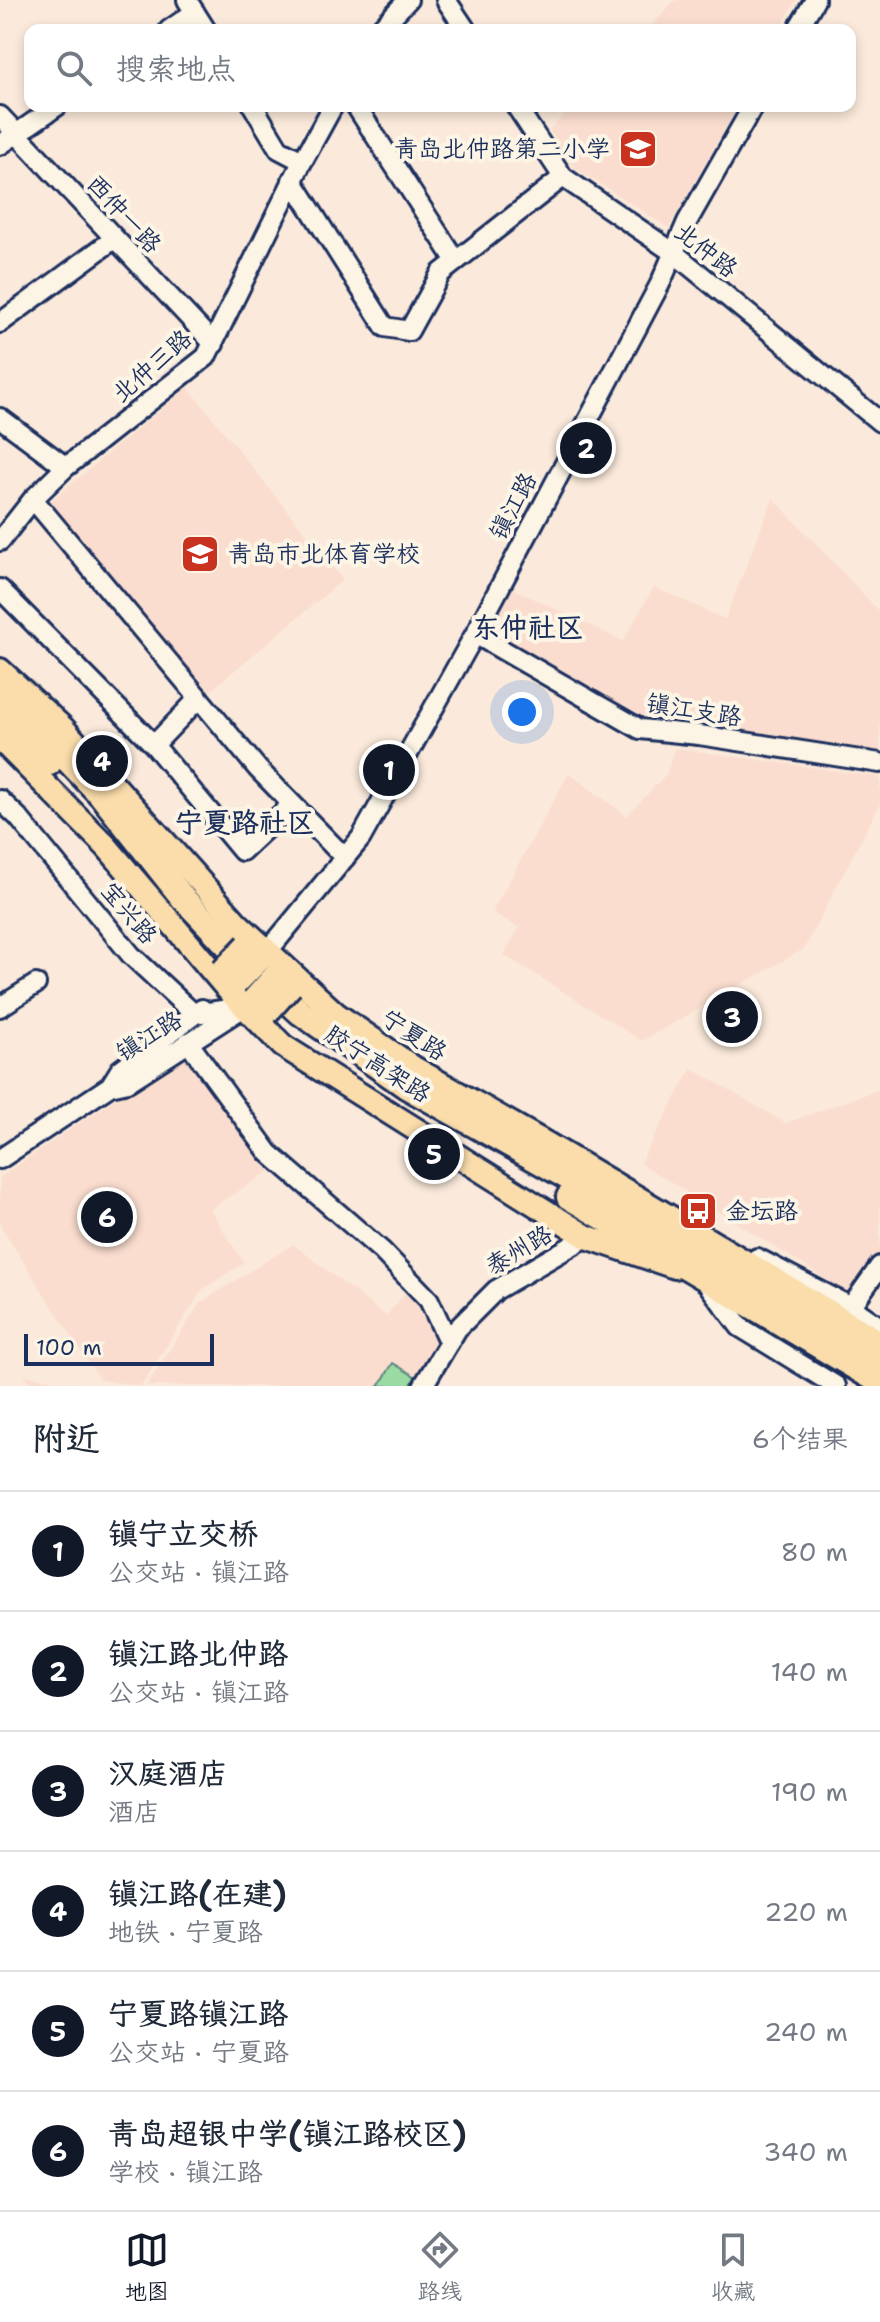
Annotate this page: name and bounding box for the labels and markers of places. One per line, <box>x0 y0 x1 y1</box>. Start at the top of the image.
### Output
school or university icon: 青岛北仲路第二小学 <box>617 128 659 170</box>
place label: 青岛北仲路第二小学 <box>394 133 610 165</box>
pin: 2 <box>560 418 612 478</box>
school or university icon: 青岛市北体育学校 <box>179 533 221 575</box>
place label: 青岛市北体育学校 <box>228 538 420 570</box>
pin: 4 <box>76 731 128 791</box>
pin: 1 <box>363 740 415 800</box>
pin: 3 <box>706 987 758 1047</box>
pin: 5 <box>408 1124 460 1184</box>
pin: 6 <box>81 1187 133 1247</box>
bus stop icon: 金坛路 <box>677 1190 719 1232</box>
place label: 金坛路 <box>726 1195 798 1227</box>

